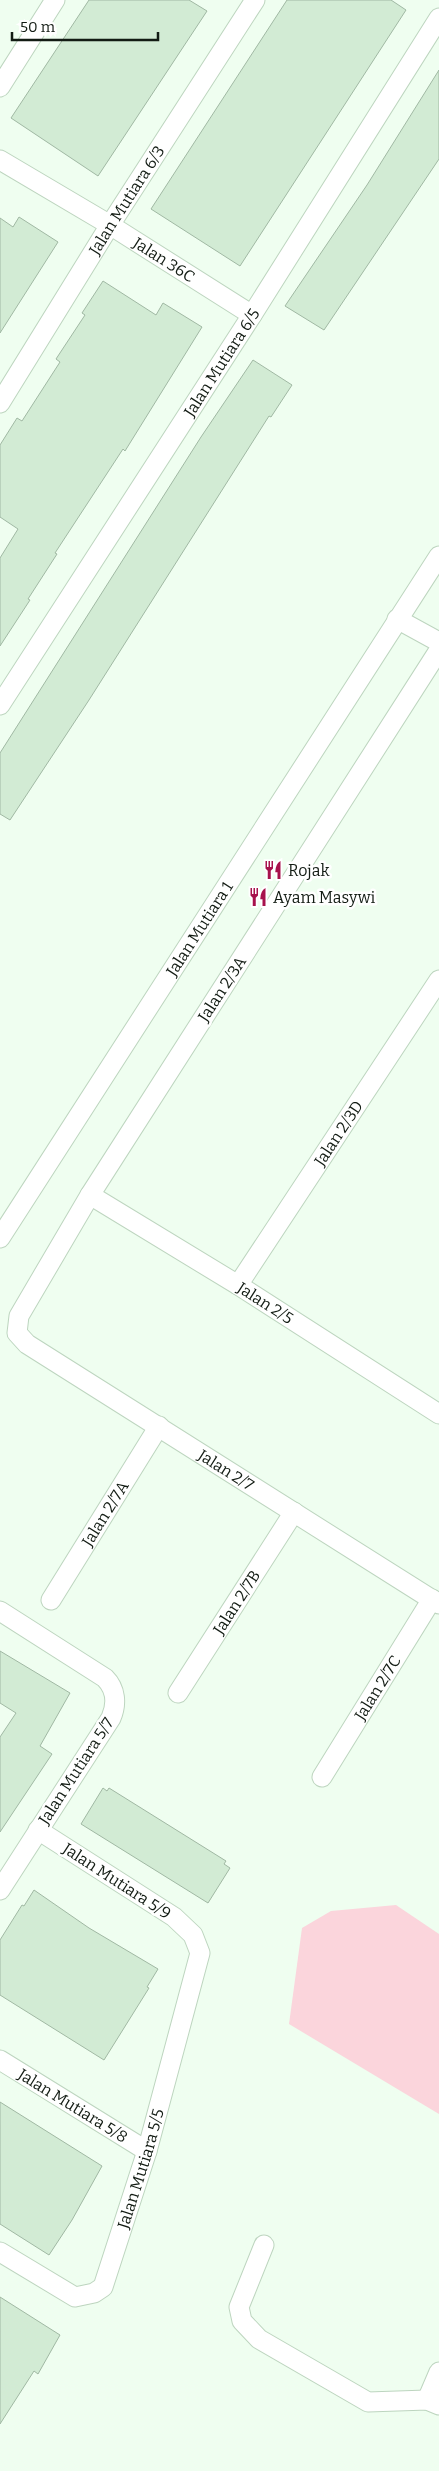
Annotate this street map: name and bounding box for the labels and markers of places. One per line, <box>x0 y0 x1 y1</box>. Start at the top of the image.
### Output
restaurant icon: Rojak <box>262 859 284 881</box>
place label: Rojak <box>288 861 330 880</box>
restaurant icon: Ayam Masywi <box>247 886 269 908</box>
place label: Ayam Masywi <box>273 888 375 907</box>

